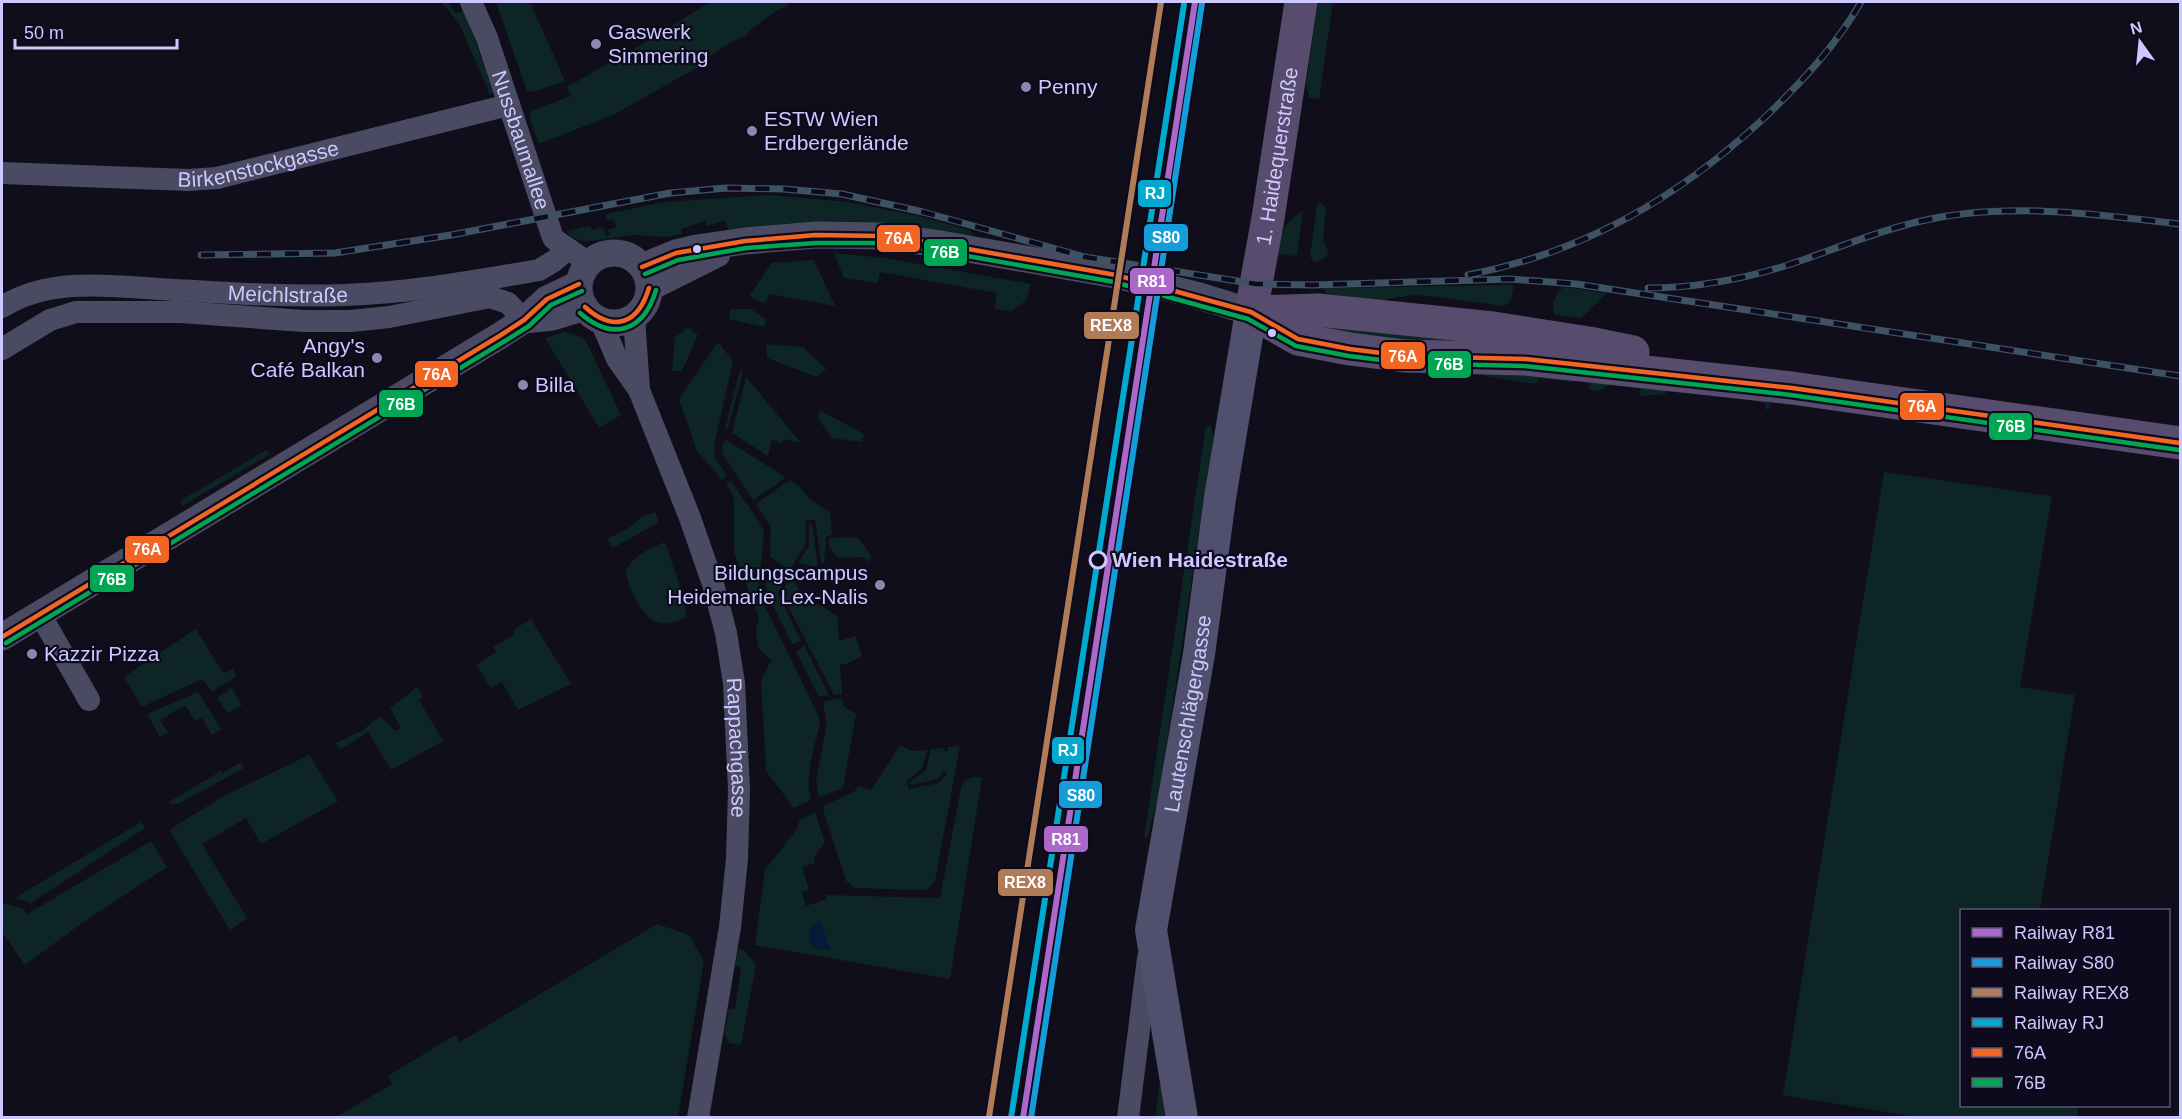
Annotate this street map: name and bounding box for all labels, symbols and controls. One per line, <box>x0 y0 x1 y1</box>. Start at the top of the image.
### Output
scale bar <box>15 12 177 50</box>
north arrow <box>2110 12 2170 72</box>
text: N <box>2128 18 2144 38</box>
place label: Gaswerk Simmering <box>608 20 708 67</box>
text: 50 m <box>24 23 64 43</box>
marker: Gaswerk Simmering <box>589 37 603 51</box>
street label: 1. Haidequerstraße <box>1251 66 1302 247</box>
street label: Nussbaumallee <box>488 68 555 212</box>
place label: Penny <box>1038 75 1098 98</box>
marker: Penny <box>1019 80 1033 94</box>
place label: ESTW Wien Erdbergerlände <box>764 107 909 154</box>
marker: ESTW Wien Erdbergerlände <box>745 124 759 138</box>
street label: Birkenstockgasse <box>177 136 341 191</box>
line badge: RJ <box>1137 179 1172 208</box>
text: RJ <box>1145 185 1165 202</box>
line badge: S80 <box>1143 223 1189 252</box>
line badge: 76A <box>876 224 921 253</box>
text: S80 <box>1152 229 1180 246</box>
text: 76A <box>884 230 914 247</box>
line badge: 76B <box>923 238 968 267</box>
unlabelled marker <box>691 243 703 255</box>
text: 76B <box>930 244 960 261</box>
line badge: R81 <box>1129 267 1175 295</box>
text: R81 <box>1137 273 1167 290</box>
street label: Meichlstraße <box>227 281 348 307</box>
line badge: REX8 <box>1083 311 1140 340</box>
text: REX8 <box>1090 317 1132 334</box>
unlabelled marker <box>1266 327 1278 339</box>
place label: Angy's Café Balkan <box>251 334 365 381</box>
line badge: 76A <box>1380 341 1426 370</box>
text: 76A <box>1388 348 1418 365</box>
line badge: 76B <box>1427 350 1472 379</box>
marker: Angy's Café Balkan <box>370 351 384 365</box>
text: 76B <box>1434 356 1464 373</box>
line badge: 76A <box>414 360 459 388</box>
text: 76A <box>422 366 452 383</box>
place label: Billa <box>535 373 575 396</box>
marker: Billa <box>516 378 530 392</box>
line badge: 76B <box>378 389 424 418</box>
line badge: 76A <box>1899 392 1945 421</box>
text: 76B <box>386 396 416 413</box>
text: 76A <box>1907 398 1937 415</box>
line badge: 76B <box>1988 412 2033 441</box>
text: 76B <box>1996 418 2026 435</box>
line badge: 76A <box>124 535 170 564</box>
text: 76A <box>132 541 162 558</box>
place label: Wien Haidestraße <box>1112 548 1288 571</box>
marker: Wien Haidestraße <box>1089 551 1107 569</box>
place label: Bildungscampus Heidemarie Lex-Nalis <box>667 561 868 608</box>
line badge: 76B <box>89 564 135 593</box>
text: 76B <box>97 571 127 588</box>
marker: Bildungscampus Heidemarie Lex-Nalis <box>873 578 887 592</box>
street label: Lautenschlägergasse <box>1160 614 1215 814</box>
place label: Kazzir Pizza <box>44 642 160 665</box>
marker: Kazzir Pizza <box>25 647 39 661</box>
street label: Rappachgasse <box>723 677 751 818</box>
line badge: RJ <box>1051 736 1085 765</box>
text: RJ <box>1058 742 1078 759</box>
line badge: S80 <box>1058 780 1103 809</box>
text: S80 <box>1067 787 1095 804</box>
line badge: R81 <box>1043 825 1089 853</box>
text: R81 <box>1051 831 1081 848</box>
line badge: REX8 <box>997 868 1054 897</box>
text: REX8 <box>1004 874 1046 891</box>
legend <box>1960 909 2170 1107</box>
text: Railway R81 <box>2014 923 2115 943</box>
text: Railway S80 <box>2014 953 2114 973</box>
text: Railway REX8 <box>2014 983 2129 1003</box>
text: Railway RJ <box>2014 1013 2104 1033</box>
text: 76A <box>2014 1043 2046 1063</box>
text: 76B <box>2014 1073 2046 1093</box>

